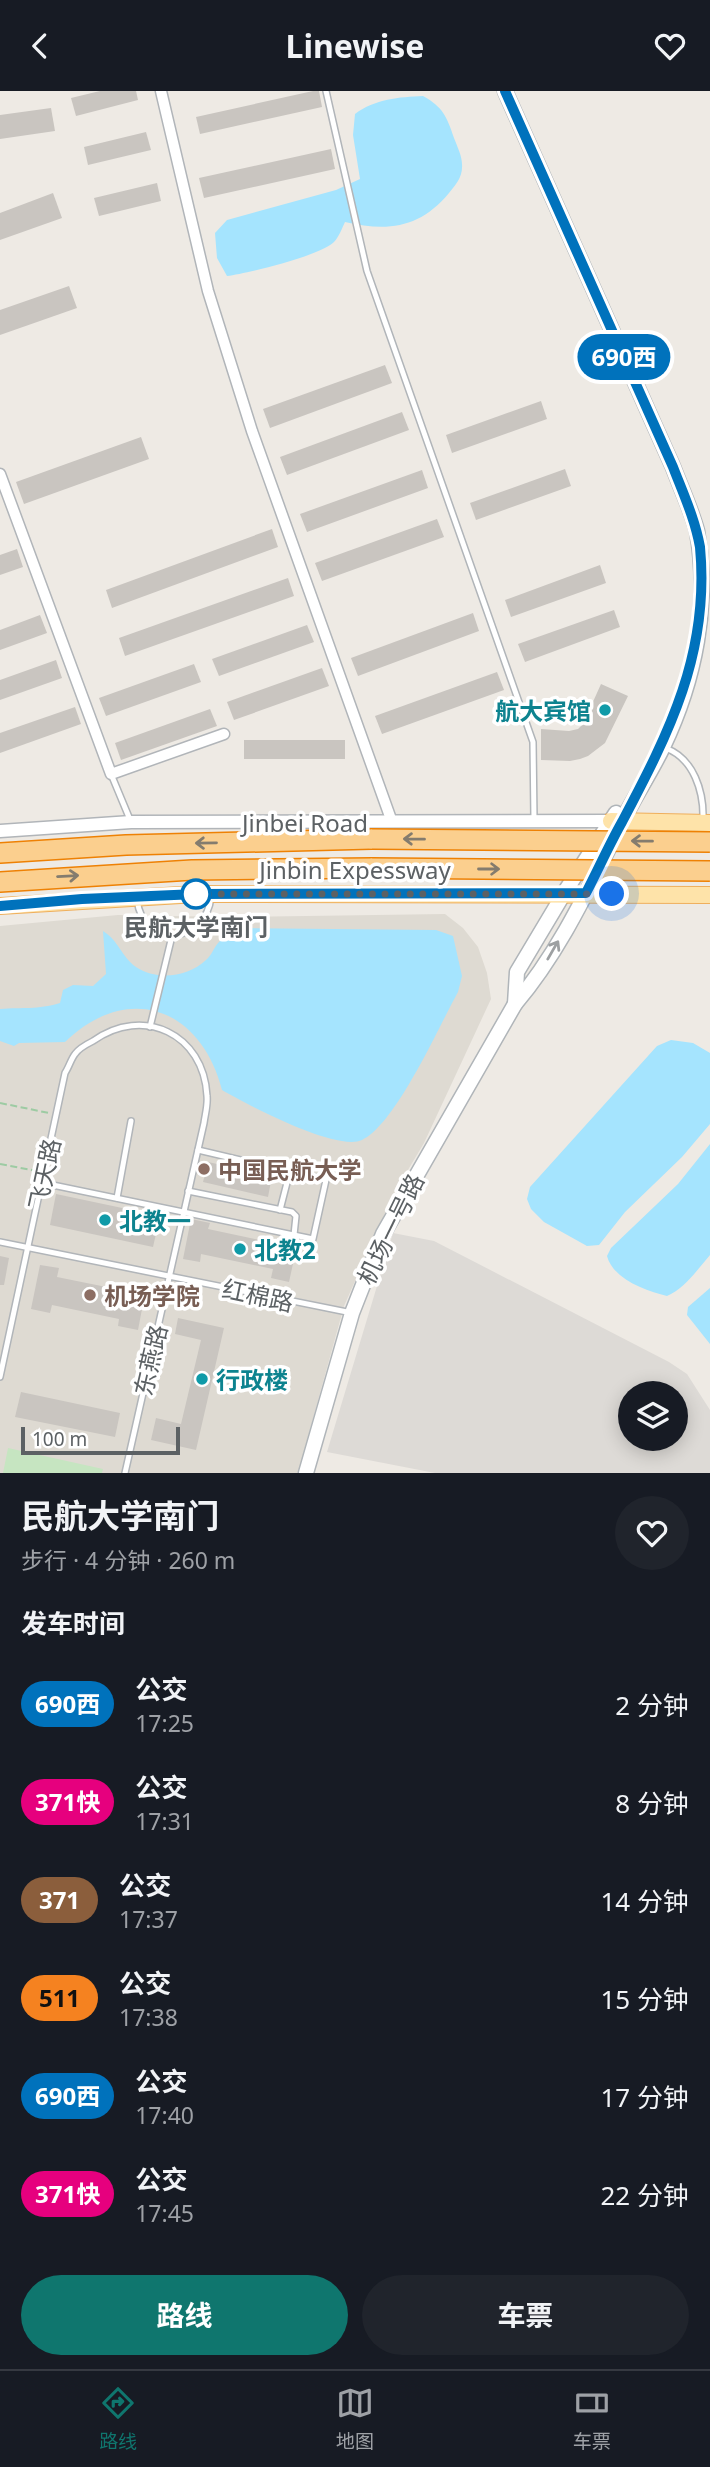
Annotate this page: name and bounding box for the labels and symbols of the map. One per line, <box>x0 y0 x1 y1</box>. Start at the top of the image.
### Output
line badge: 690西 <box>575 334 673 380</box>
place label: 航大宾馆 <box>495 694 591 727</box>
marker: 航大宾馆 <box>597 702 613 718</box>
street label: Jinbei Road <box>240 806 368 839</box>
one-way arrow <box>403 832 426 846</box>
one-way arrow <box>631 834 654 848</box>
one-way arrow <box>194 836 217 850</box>
street label: Jinbin Expessway <box>257 853 452 886</box>
one-way arrow <box>477 862 500 876</box>
one-way arrow <box>56 870 79 883</box>
your location <box>594 876 629 911</box>
marker: 民航大学南门 <box>181 879 211 909</box>
place label: 民航大学南门 <box>124 910 268 943</box>
one-way arrow <box>547 940 560 961</box>
street label: 飞天路 <box>20 1135 68 1213</box>
place label: 中国民航大学 <box>218 1153 362 1186</box>
marker: 中国民航大学 <box>196 1161 212 1177</box>
street label: 机场一号路 <box>349 1168 431 1290</box>
place label: 北教一 <box>119 1204 191 1237</box>
marker: 北教一 <box>97 1212 113 1228</box>
place label: 北教2 <box>254 1233 316 1266</box>
marker: 北教2 <box>232 1241 248 1257</box>
street label: 红棉路 <box>219 1271 297 1319</box>
place label: 机场学院 <box>104 1279 200 1312</box>
marker: 机场学院 <box>82 1287 98 1303</box>
street label: 东燕路 <box>126 1321 174 1399</box>
place label: 行政楼 <box>216 1363 288 1396</box>
marker: 行政楼 <box>194 1371 210 1387</box>
scale bar <box>21 1424 180 1456</box>

